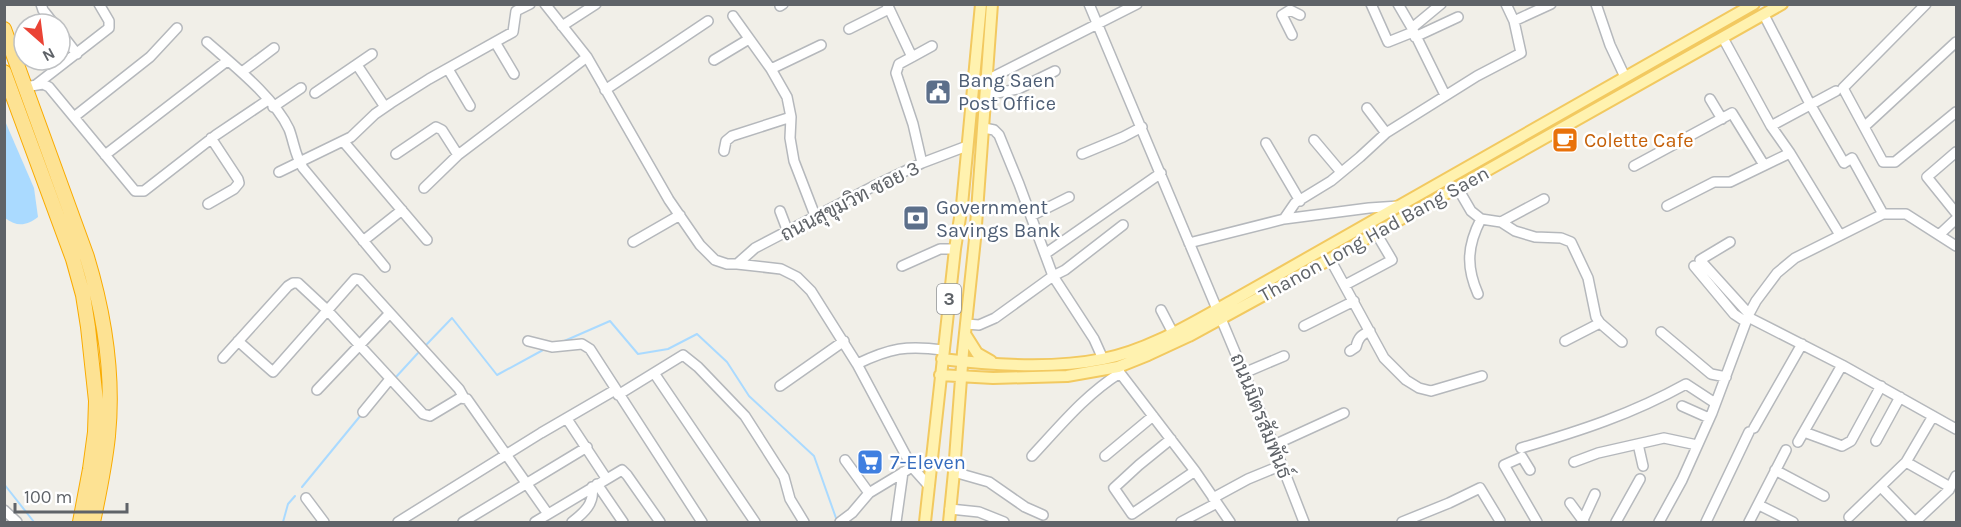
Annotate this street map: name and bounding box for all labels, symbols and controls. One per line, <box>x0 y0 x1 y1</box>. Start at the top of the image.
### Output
north arrow <box>12 12 72 72</box>
text: N <box>39 44 58 66</box>
place label: Bang Saen Post Office <box>958 69 1056 115</box>
public building icon: Bang Saen Post Office <box>923 77 953 107</box>
cafe icon: Colette Cafe <box>1550 125 1580 155</box>
place label: Colette Cafe <box>1584 129 1694 152</box>
street label: ถนนสุขุมวิท ซอย 3 <box>776 155 924 248</box>
street label: Thanon Long Had Bang Saen <box>1255 161 1493 307</box>
place label: Government Savings Bank <box>936 196 1061 242</box>
bank icon: Government Savings Bank <box>901 203 931 233</box>
road number: 3 <box>937 284 961 314</box>
street label: ถนนมิตรสัมพันธ์ <box>1225 349 1299 482</box>
supermarket icon: 7-Eleven <box>855 447 885 477</box>
place label: 7-Eleven <box>890 451 966 474</box>
scale bar <box>15 476 128 514</box>
text: 100 m <box>24 486 72 508</box>

